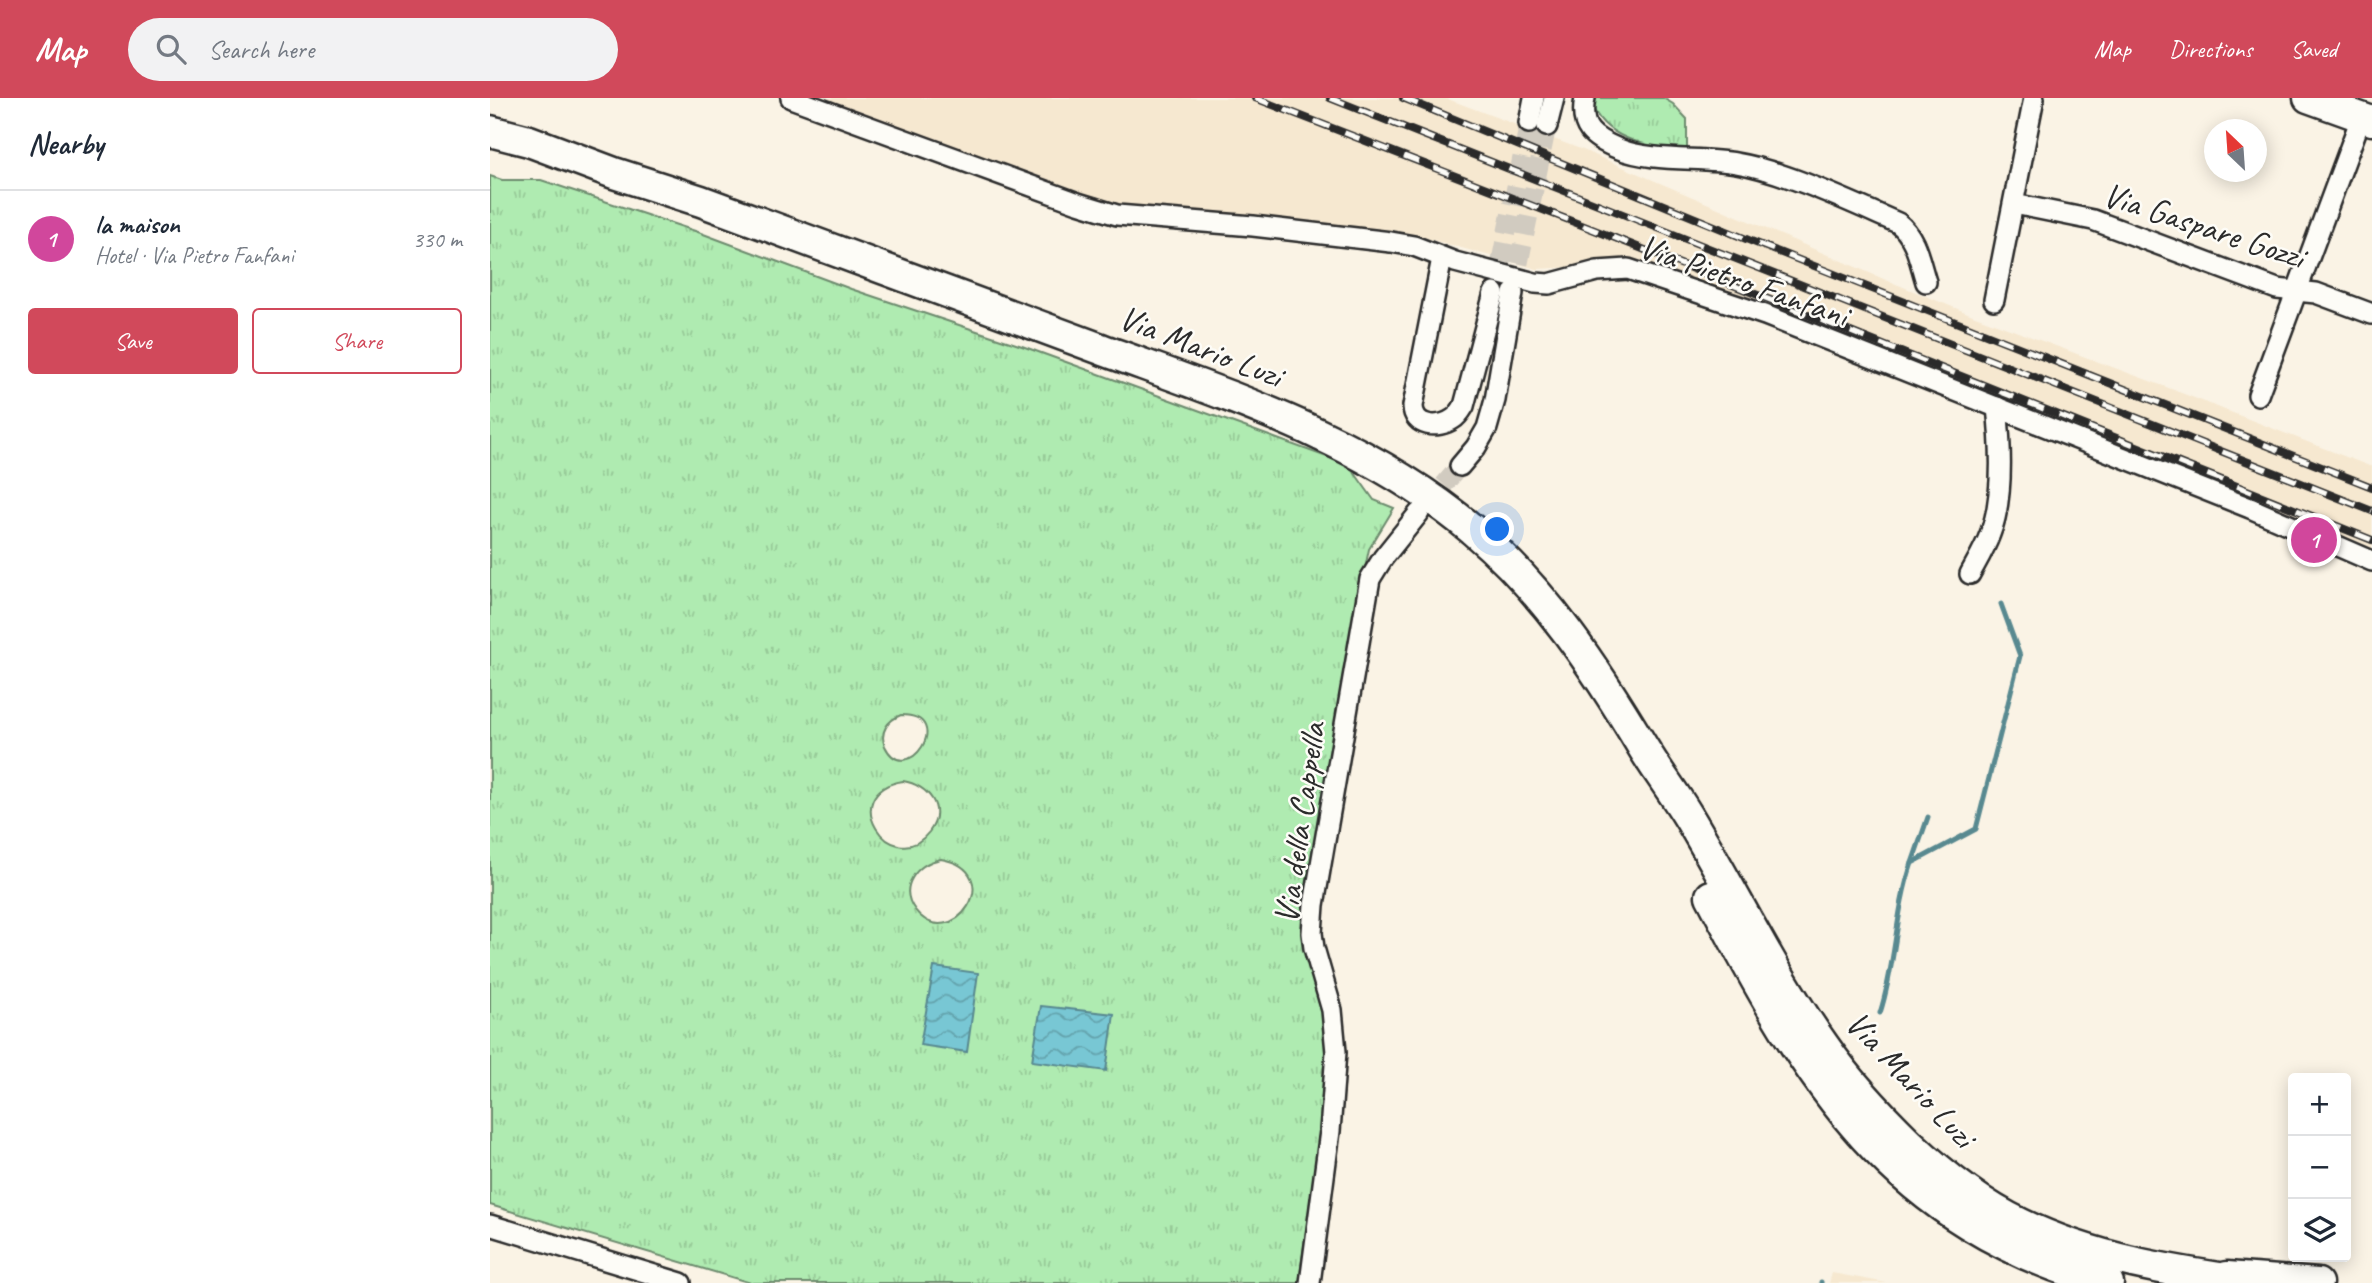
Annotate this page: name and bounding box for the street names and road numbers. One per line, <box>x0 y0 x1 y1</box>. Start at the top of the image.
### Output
street label: Via Gaspare Gozzi <box>2098 172 2314 281</box>
street label: Via Pietro Fanfani <box>1633 224 1858 339</box>
street label: Via Mario Luzi <box>1113 295 1293 400</box>
street label: Via della Cappella <box>1263 717 1336 926</box>
street label: Via Mario Luzi <box>1836 1001 1989 1161</box>

